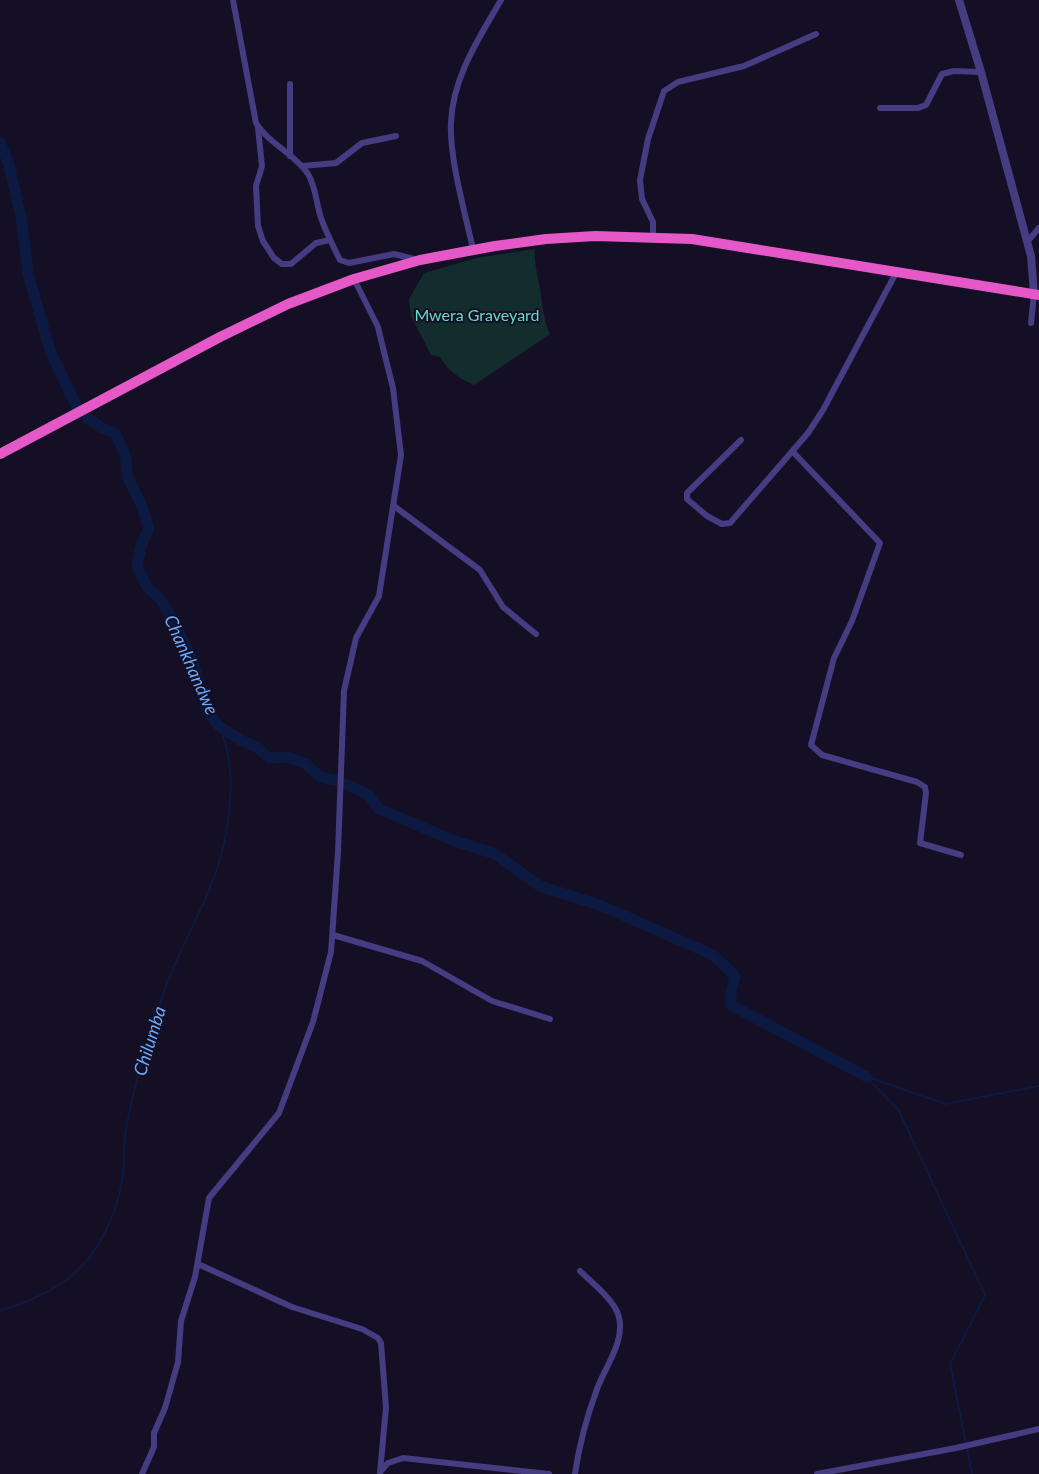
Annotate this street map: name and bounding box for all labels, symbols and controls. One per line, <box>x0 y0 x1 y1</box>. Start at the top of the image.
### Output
park label: Mwera Graveyard <box>414 305 540 324</box>
water label: Chankhandwe <box>160 611 224 718</box>
water label: Chilumba <box>128 1003 170 1078</box>

